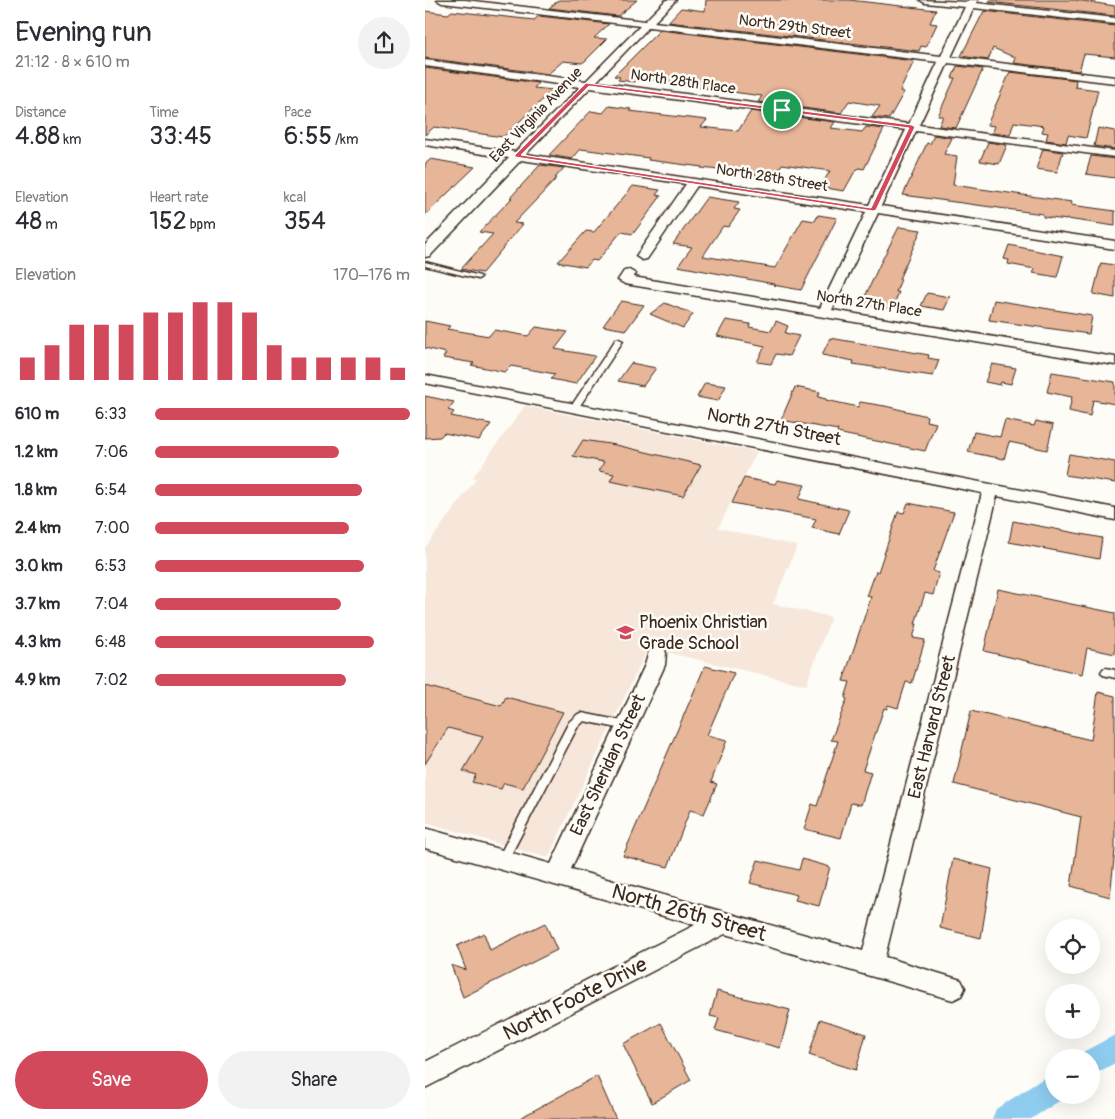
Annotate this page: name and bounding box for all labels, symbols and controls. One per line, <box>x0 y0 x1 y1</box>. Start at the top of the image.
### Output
street label: North 29th Street <box>738 11 853 43</box>
text: Evening run <box>15 15 152 50</box>
button: share <box>358 17 410 69</box>
text: 21:12 · 8 × 610 m <box>15 52 130 72</box>
street label: East Virginia Avenue <box>486 63 587 167</box>
street label: North 28th Place <box>629 65 737 99</box>
pin <box>761 89 803 131</box>
icon: arrive <box>768 96 796 124</box>
text: Distance <box>15 104 66 121</box>
text: Time <box>149 104 179 121</box>
text: Pace <box>284 104 311 121</box>
text: 4.88 <box>15 121 60 152</box>
text: 33:45 <box>149 121 212 152</box>
text: 6:55 <box>284 121 332 152</box>
text: km <box>60 131 82 148</box>
text: /km <box>332 131 358 148</box>
street label: North 28th Street <box>715 160 830 196</box>
text: Elevation <box>15 189 68 206</box>
text: Heart rate <box>149 189 208 206</box>
text: kcal <box>284 189 306 206</box>
text: 48 <box>15 206 42 237</box>
text: 152 <box>149 206 187 237</box>
text: 354 <box>284 206 326 237</box>
text: m <box>42 216 58 233</box>
text: bpm <box>187 216 216 233</box>
text: Elevation <box>15 265 76 285</box>
text: 170–176 m <box>333 265 410 285</box>
street label: North 27th Place <box>815 286 924 322</box>
street label: North 27th Street <box>705 403 844 451</box>
text: 610 m <box>15 404 59 424</box>
text: 6:33 <box>95 404 126 424</box>
text: 1.2 km <box>15 442 58 462</box>
text: 7:06 <box>95 442 128 462</box>
text: 1.8 km <box>15 480 57 500</box>
text: 6:54 <box>95 480 127 500</box>
text: 2.4 km <box>15 518 61 538</box>
text: 7:00 <box>95 518 130 538</box>
text: 3.0 km <box>15 556 63 576</box>
text: 6:53 <box>95 556 126 576</box>
text: 3.7 km <box>15 594 60 614</box>
text: 7:04 <box>95 594 128 614</box>
place label: Phoenix Christian Grade School <box>639 611 768 655</box>
school or university icon: Phoenix Christian Grade School <box>615 622 635 642</box>
text: 4.3 km <box>15 632 61 652</box>
text: 6:48 <box>95 632 126 652</box>
street label: East Harvard Street <box>903 652 961 801</box>
text: 4.9 km <box>15 670 60 690</box>
text: 7:02 <box>95 670 128 690</box>
street label: East Sheridan Street <box>565 690 651 840</box>
street label: North 26th Street <box>609 878 770 948</box>
map controls <box>1045 919 1100 1104</box>
button: locate <box>1045 919 1100 974</box>
street label: North Foote Drive <box>498 951 652 1047</box>
button: + <box>1045 984 1100 1039</box>
button: − <box>1045 1049 1100 1104</box>
button: Save <box>15 1051 208 1109</box>
button: Share <box>218 1051 410 1109</box>

